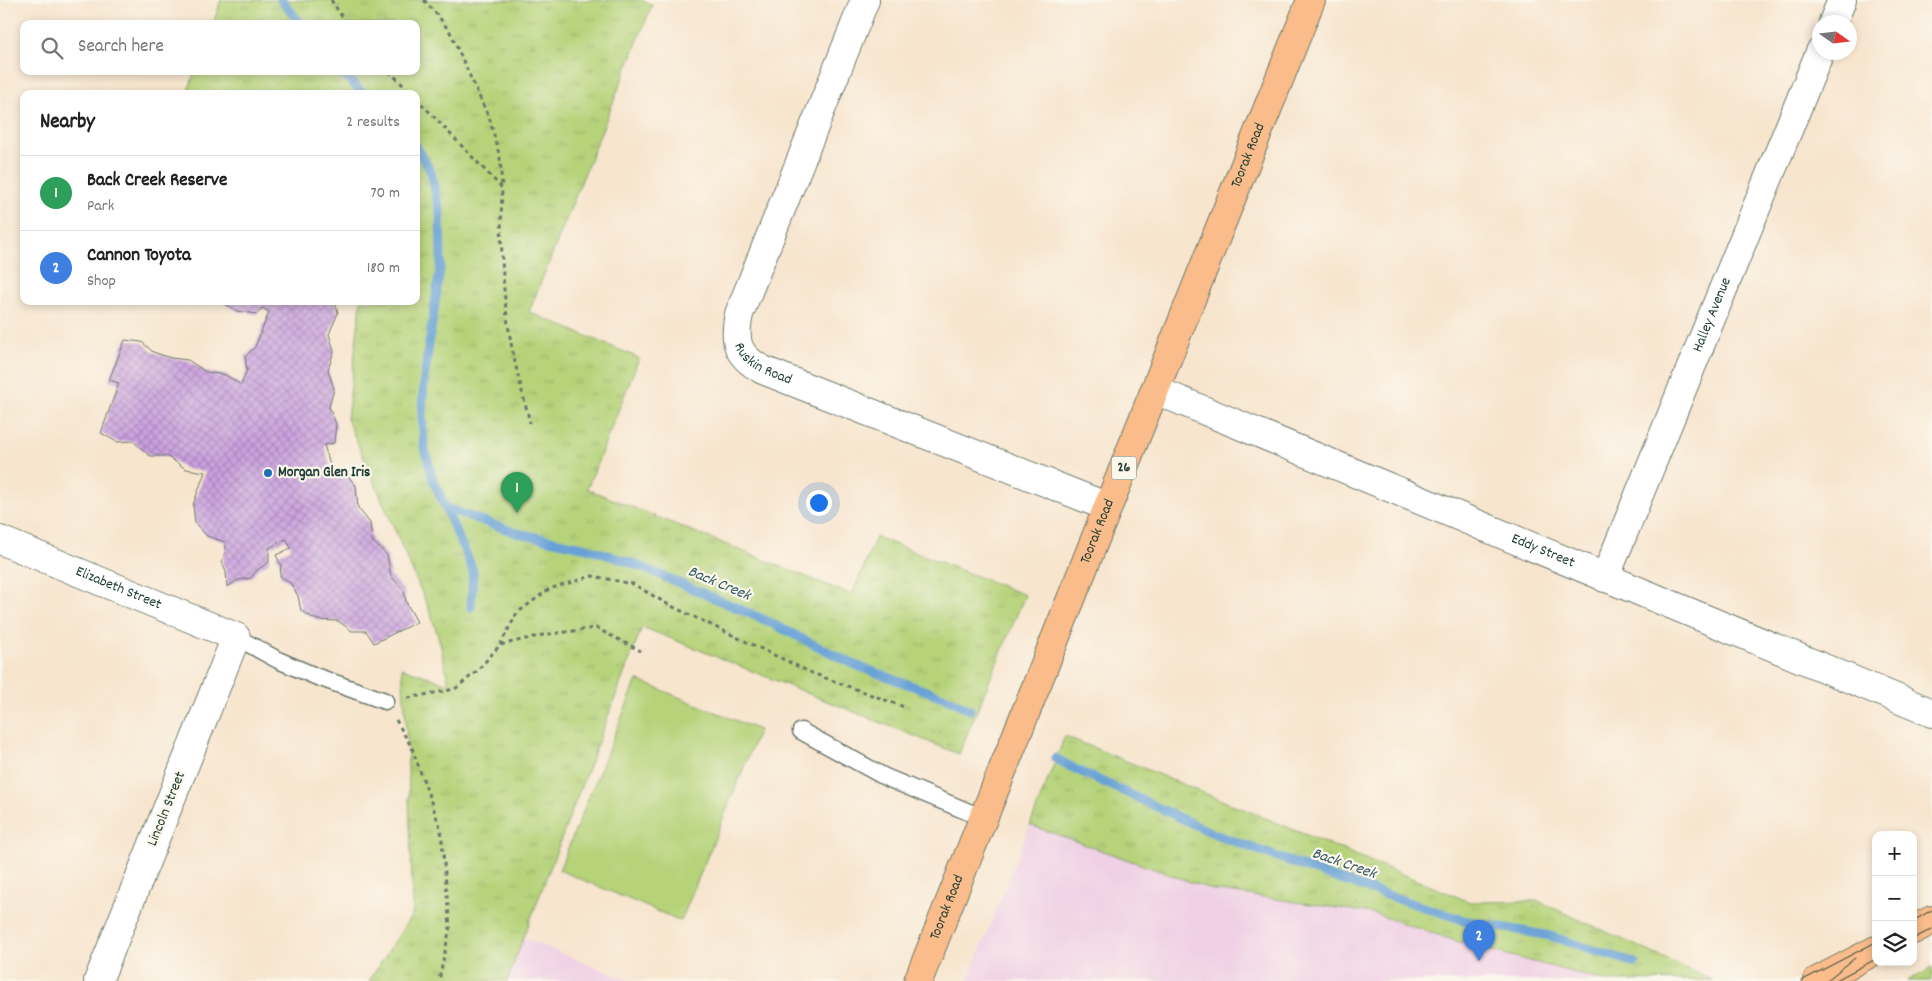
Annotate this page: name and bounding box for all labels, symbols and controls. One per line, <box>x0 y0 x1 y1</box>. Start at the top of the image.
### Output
north arrow <box>1812 15 1857 60</box>
search box <box>20 20 420 75</box>
icon: search <box>38 34 66 62</box>
text: Search here <box>78 34 164 61</box>
text: Nearby <box>40 108 95 138</box>
text: 2 results <box>346 111 400 134</box>
street label: Toorak Road <box>1226 120 1272 192</box>
text: Back Creek Reserve <box>87 168 227 195</box>
text: 1 <box>54 182 58 205</box>
text: 70 m <box>370 182 400 205</box>
text: Park <box>87 195 114 218</box>
text: Cannon Toyota <box>87 243 191 270</box>
text: 2 <box>53 257 60 280</box>
text: 180 m <box>367 257 400 280</box>
text: Shop <box>87 270 116 293</box>
street label: Halley Avenue <box>1687 274 1738 356</box>
street label: Ruskin Road <box>727 340 795 391</box>
road number: 26 <box>1112 456 1136 479</box>
place label: Morgan Glen Iris <box>278 462 370 484</box>
marker: Morgan Glen Iris <box>262 467 274 479</box>
pin: 1 <box>501 472 533 513</box>
your location <box>806 490 832 516</box>
street label: Toorak Road <box>1075 496 1121 568</box>
street label: Eddy Street <box>1508 528 1578 574</box>
water label: Back Creek <box>684 560 755 608</box>
street label: Elizabeth Street <box>72 561 165 616</box>
street label: Lincoln Street <box>142 768 192 850</box>
map controls <box>1872 831 1917 966</box>
button: + <box>1872 831 1917 876</box>
water label: Back Creek <box>1309 842 1380 886</box>
street label: Toorak Road <box>924 872 970 943</box>
button: − <box>1872 876 1917 921</box>
pin: 2 <box>1463 920 1495 961</box>
button: layers <box>1872 921 1917 966</box>

